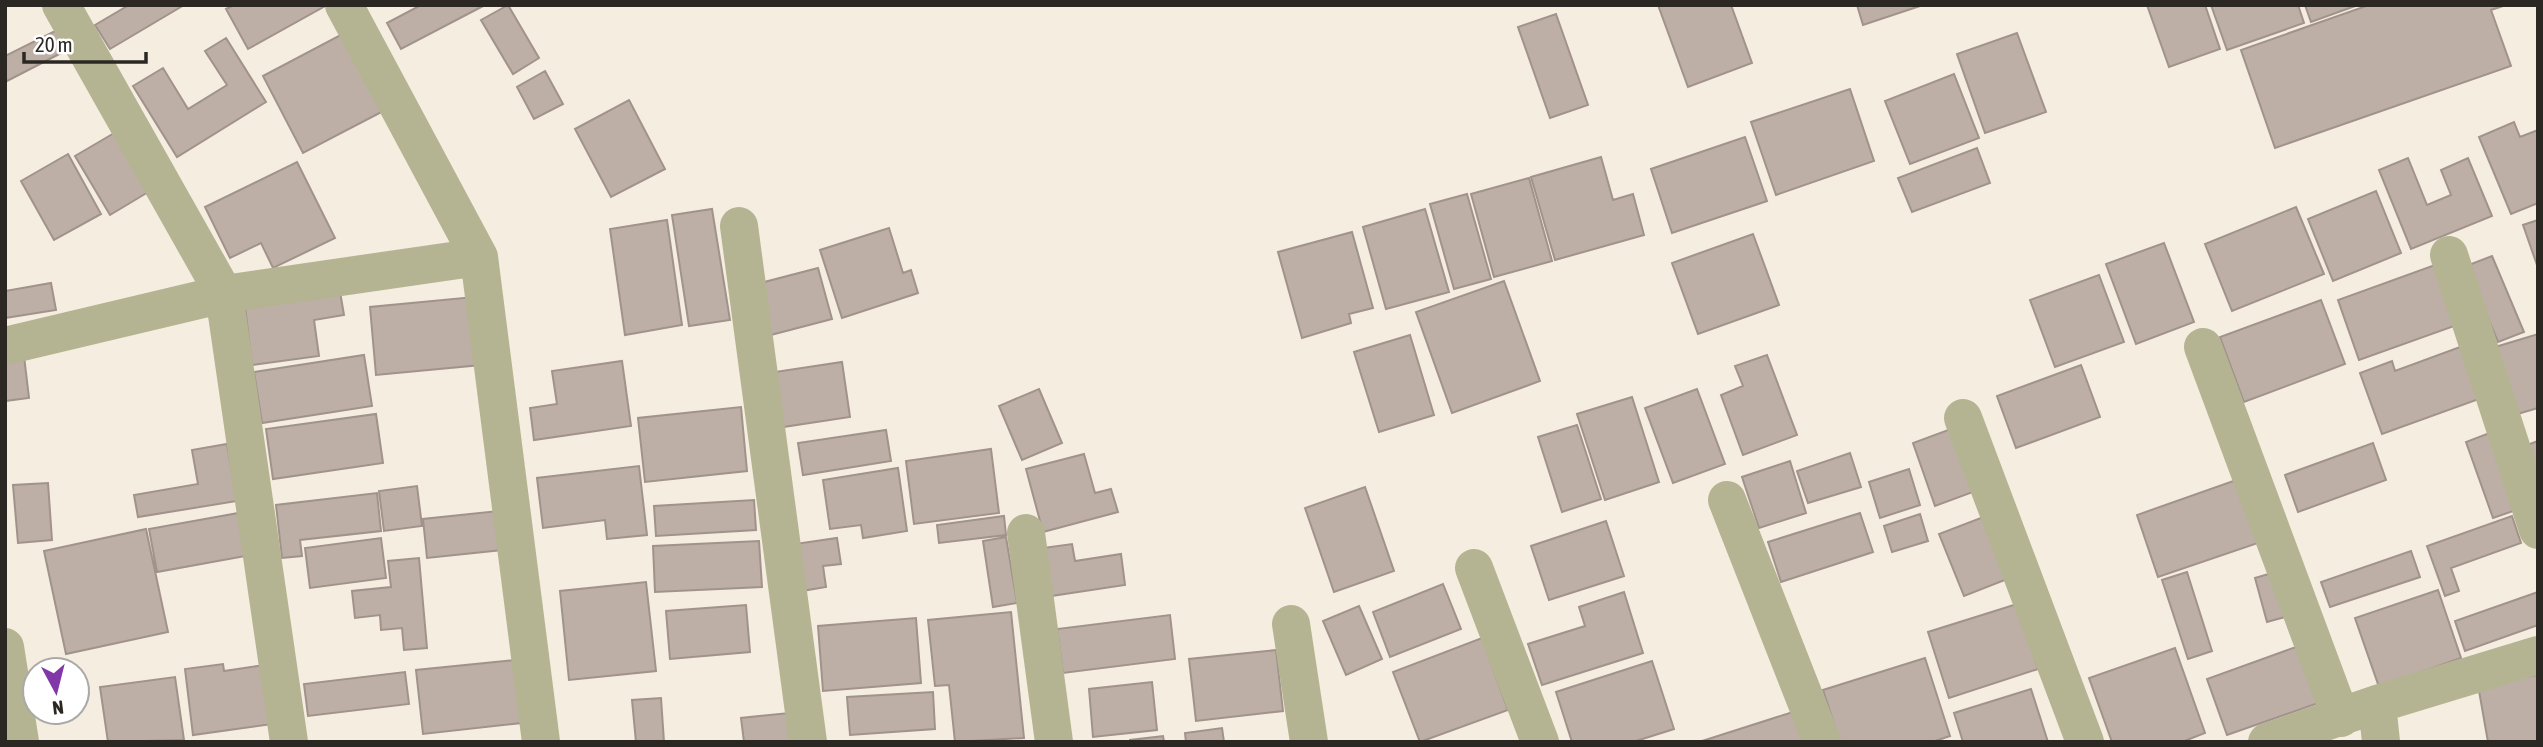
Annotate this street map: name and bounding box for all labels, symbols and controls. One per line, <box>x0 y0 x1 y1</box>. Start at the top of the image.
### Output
scale bar <box>24 21 147 65</box>
text: 20 m <box>35 32 73 56</box>
north arrow <box>21 656 91 726</box>
text: N <box>51 696 65 719</box>

